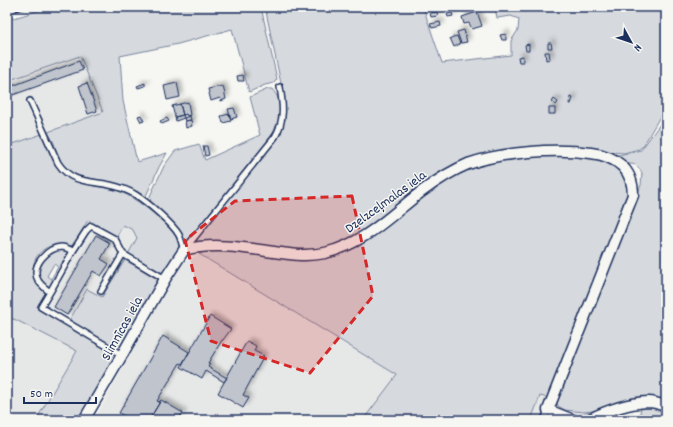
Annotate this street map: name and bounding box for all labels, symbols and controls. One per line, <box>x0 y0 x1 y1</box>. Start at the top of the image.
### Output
north arrow <box>611 22 651 62</box>
text: N <box>629 40 645 55</box>
street label: Dzelzceļmalas iela <box>341 166 431 239</box>
street label: Slimnīcas iela <box>97 293 149 365</box>
scale bar <box>24 379 96 405</box>
text: 50 m <box>30 386 53 403</box>

